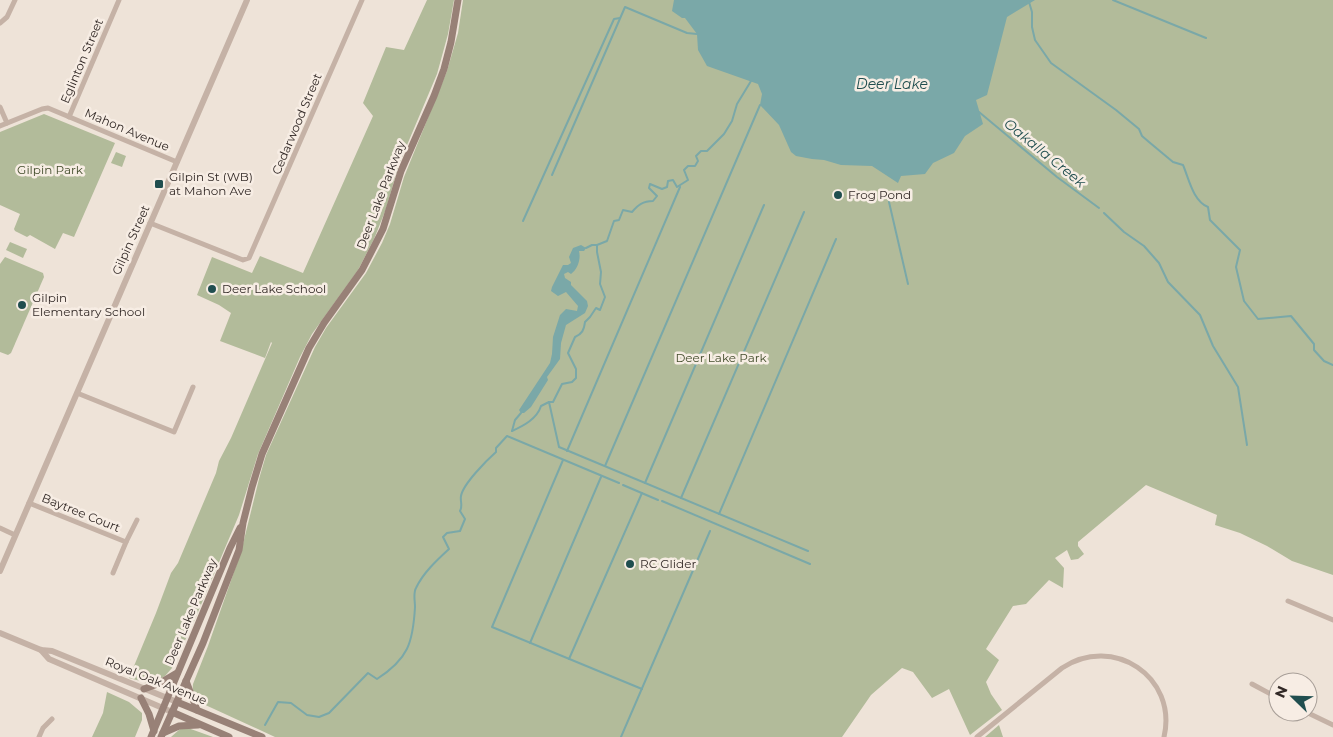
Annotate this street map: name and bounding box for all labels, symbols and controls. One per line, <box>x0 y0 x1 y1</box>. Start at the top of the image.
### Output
street label: Eglinton Street <box>57 16 106 105</box>
street label: Cedarwood Street <box>268 71 325 177</box>
water label: Deer Lake <box>856 75 928 93</box>
street label: Mahon Avenue <box>83 105 172 154</box>
water label: Oakalla Creek <box>1000 114 1090 192</box>
street label: Deer Lake Parkway <box>353 138 408 251</box>
park label: Gilpin Park <box>17 162 84 177</box>
place label: Gilpin St (WB) at Mahon Ave <box>169 169 253 198</box>
marker: Gilpin St (WB) at Mahon Ave <box>153 178 165 190</box>
place label: Frog Pond <box>848 187 911 202</box>
marker: Frog Pond <box>832 189 844 201</box>
street label: Gilpin Street <box>109 203 153 277</box>
place label: Deer Lake School <box>222 281 326 296</box>
marker: Deer Lake School <box>206 283 218 295</box>
place label: Gilpin Elementary School <box>32 290 145 319</box>
marker: Gilpin Elementary School <box>16 299 28 311</box>
park label: Deer Lake Park <box>675 350 767 365</box>
street label: Baytree Court <box>40 490 123 535</box>
street label: Deer Lake Parkway <box>161 556 220 667</box>
place label: RC Glider <box>640 556 696 571</box>
marker: RC Glider <box>624 558 636 570</box>
street label: Royal Oak Avenue <box>103 653 209 708</box>
north arrow <box>1268 672 1318 722</box>
text: N <box>1271 683 1292 701</box>

